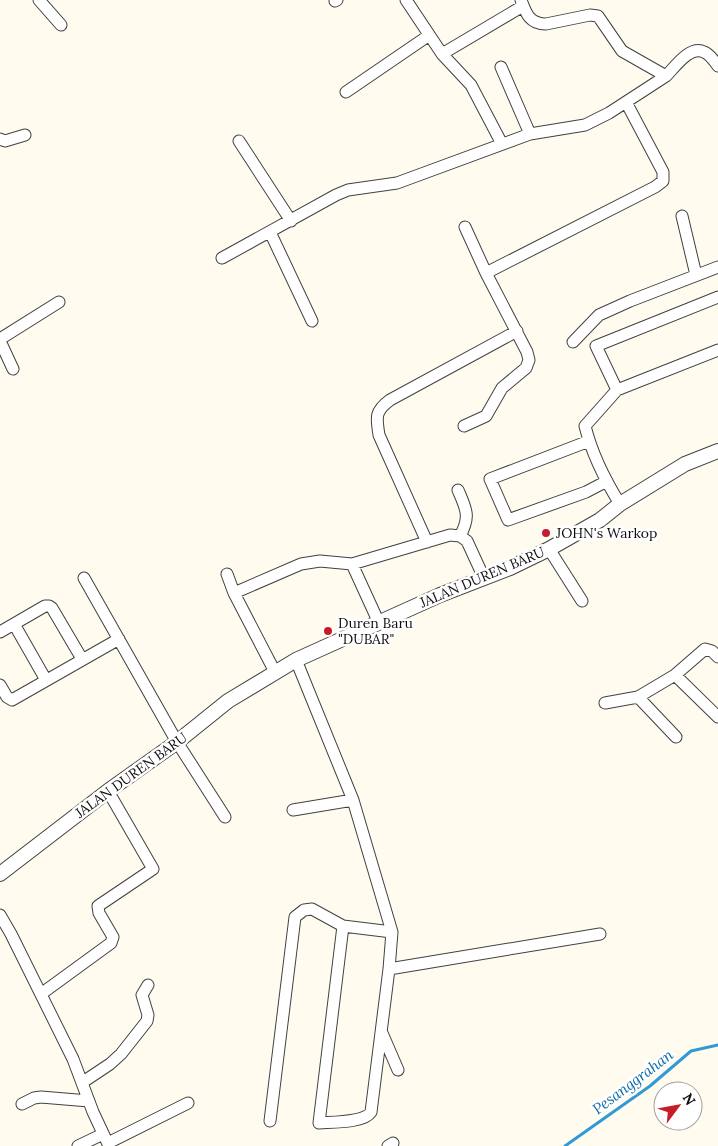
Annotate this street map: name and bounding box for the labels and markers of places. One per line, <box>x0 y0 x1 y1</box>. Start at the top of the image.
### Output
place label: JOHN's Warkop <box>555 524 657 542</box>
marker: JOHN's Warkop <box>540 527 552 539</box>
place label: Duren Baru "DUBAR" <box>338 614 413 648</box>
marker: Duren Baru "DUBAR" <box>322 625 334 637</box>

